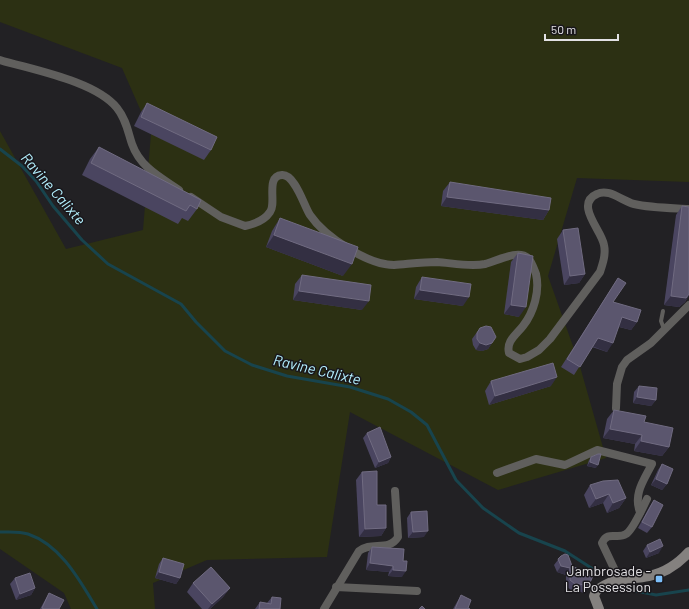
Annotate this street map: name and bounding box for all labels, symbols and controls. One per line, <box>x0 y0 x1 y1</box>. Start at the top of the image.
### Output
scale bar <box>545 16 618 42</box>
text: 50 m <box>551 22 576 36</box>
water label: Ravine Calixte <box>18 149 90 228</box>
water label: Ravine Calixte <box>272 350 363 388</box>
place label: Jambrosade - La Possession <box>565 562 651 595</box>
marker: Jambrosade - La Possession <box>654 574 664 584</box>

